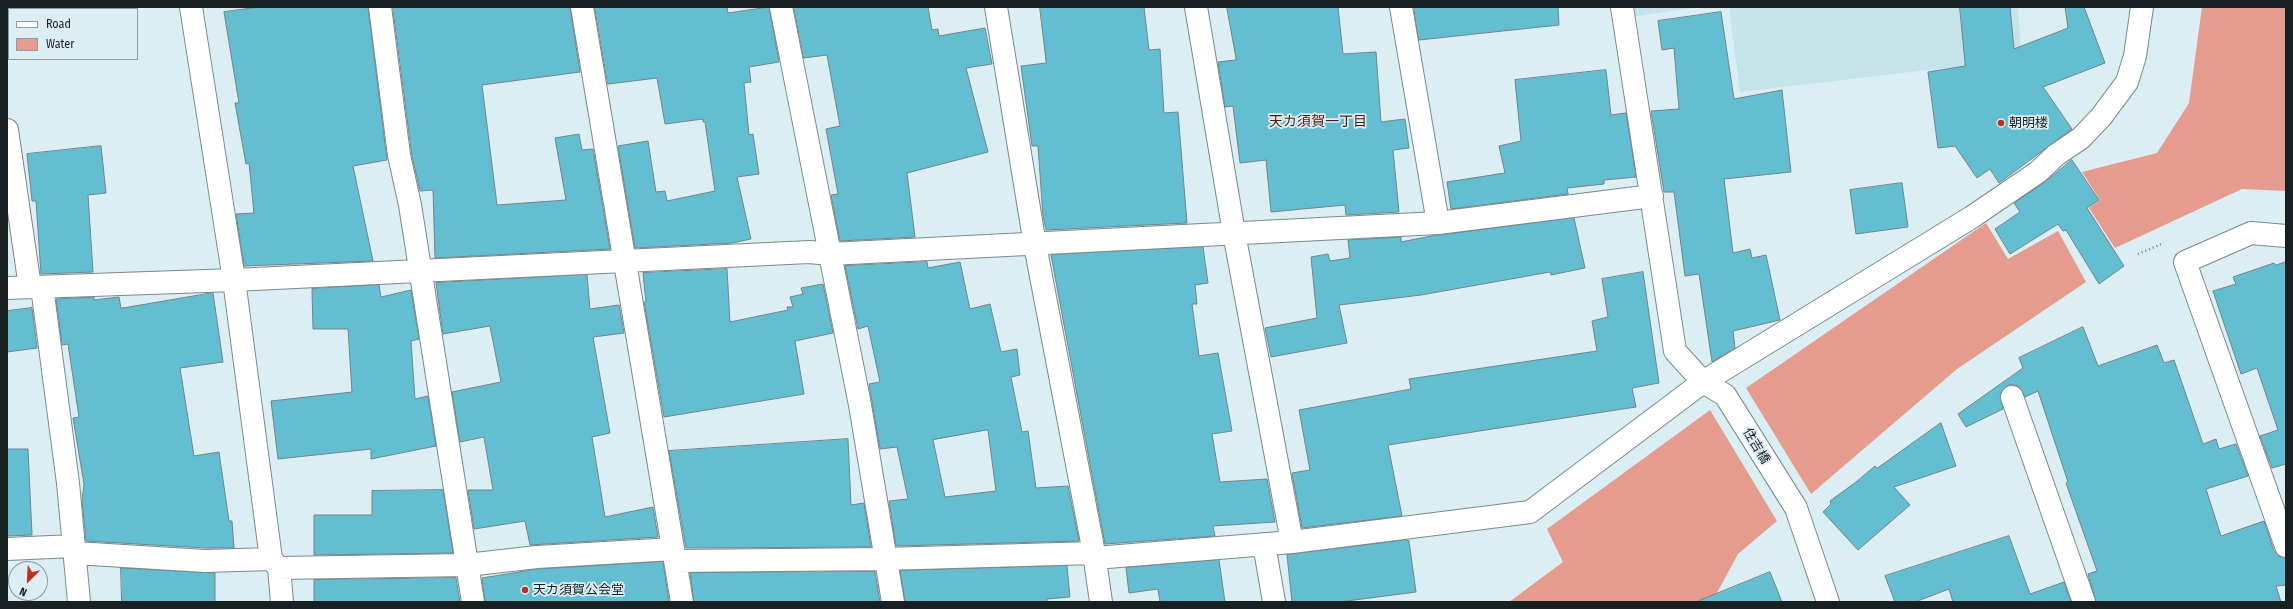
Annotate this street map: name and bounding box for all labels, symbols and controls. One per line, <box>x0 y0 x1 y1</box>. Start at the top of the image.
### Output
legend <box>8 8 138 60</box>
text: Road <box>46 17 71 31</box>
text: Water <box>46 37 74 51</box>
district label: 天カ須賀一丁目 <box>1269 114 1367 130</box>
place label: 朝明楼 <box>2009 115 2048 131</box>
marker: 朝明楼 <box>1996 118 2006 128</box>
street label: 住吉橋 <box>1739 425 1773 467</box>
north arrow <box>8 561 48 601</box>
place label: 天カ須賀公会堂 <box>533 582 624 598</box>
text: N <box>18 584 29 599</box>
marker: 天カ須賀公会堂 <box>520 585 530 595</box>

